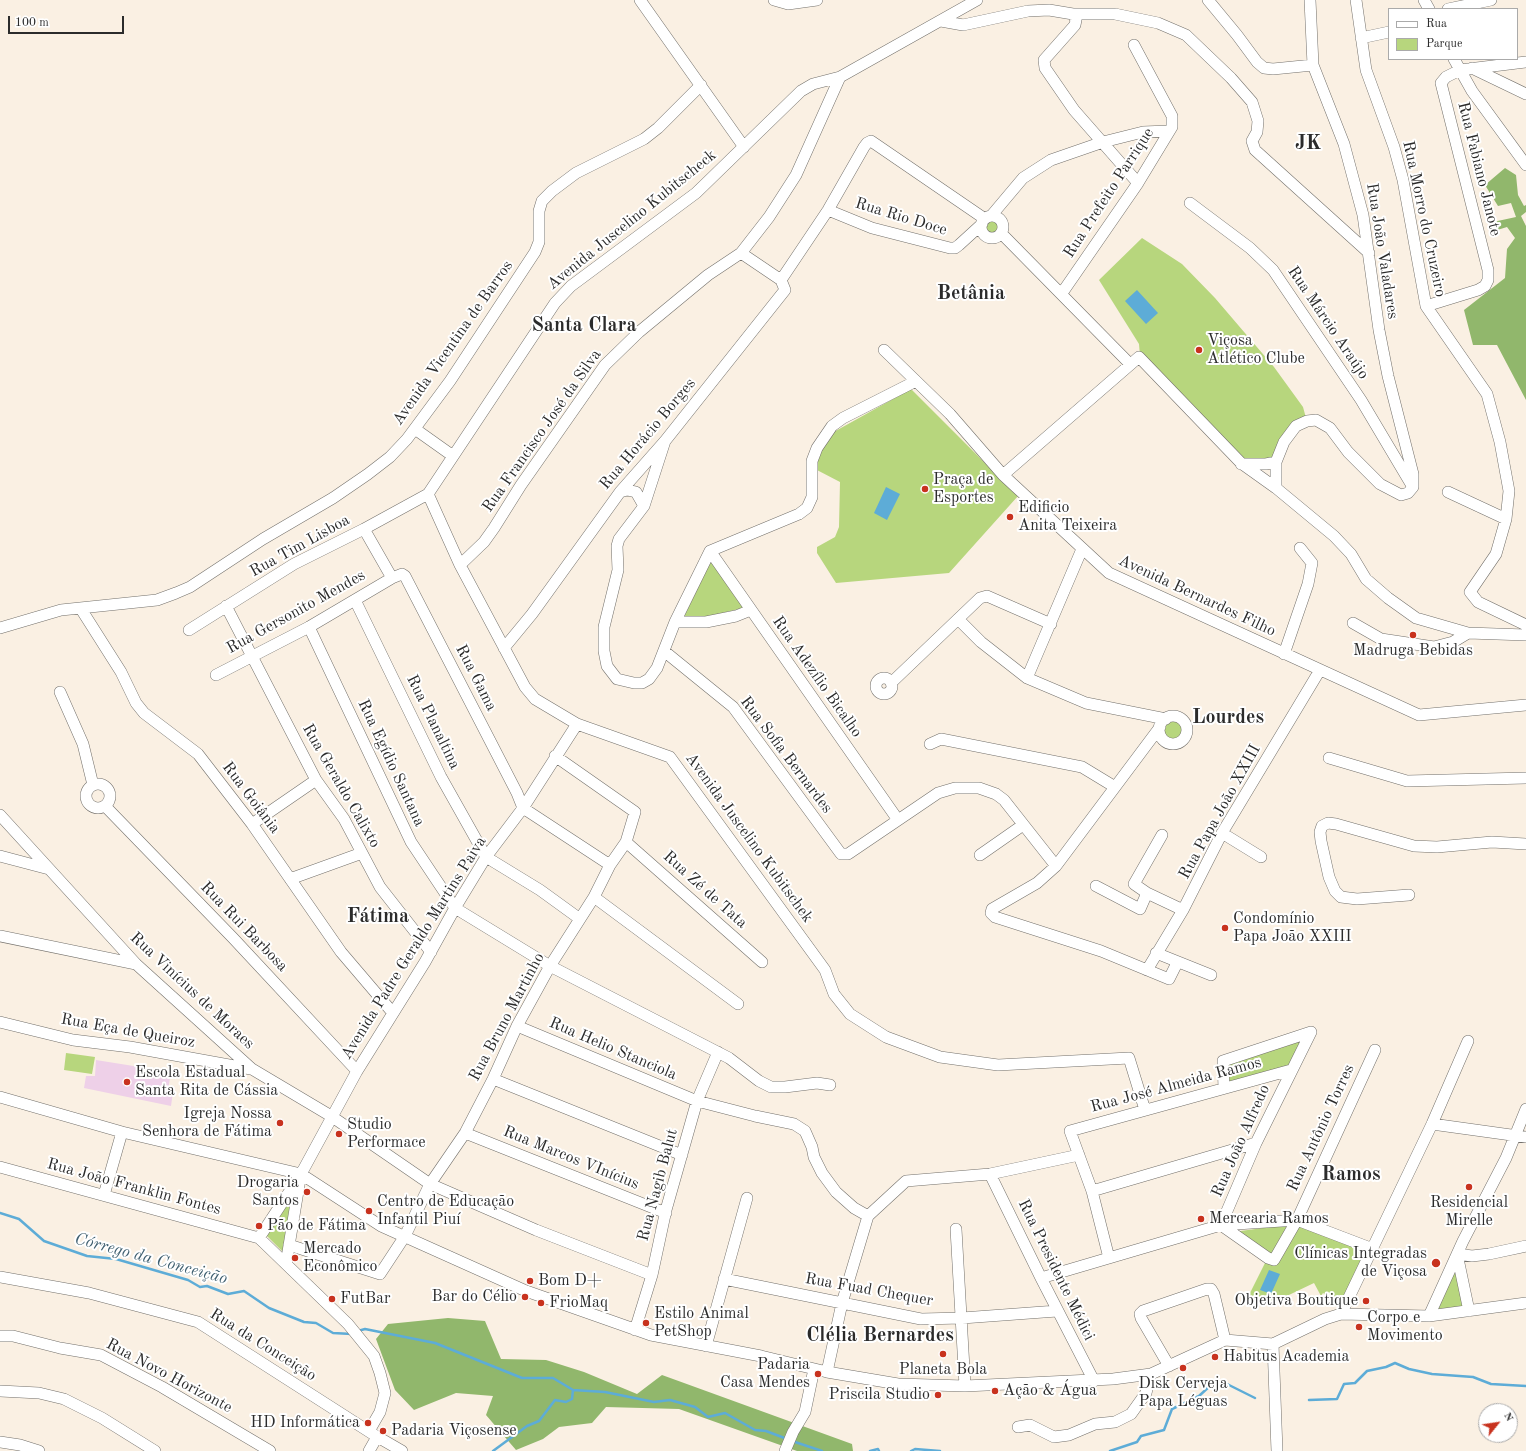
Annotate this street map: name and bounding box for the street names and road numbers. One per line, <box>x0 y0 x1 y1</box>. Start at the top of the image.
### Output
street label: Rua Fabiano Janote <box>1453 100 1505 238</box>
street label: Rua Prefeito Parrique <box>1060 124 1158 262</box>
street label: Rua Morro do Cruzeiro <box>1398 139 1450 299</box>
street label: Avenida Juscelino Kubitscheck <box>544 146 720 294</box>
street label: Rua João Valadares <box>1362 182 1402 320</box>
street label: Rua Rio Doce <box>853 194 949 240</box>
street label: Avenida Vicentina de Barros <box>389 257 517 429</box>
street label: Rua Márcio Araújo <box>1283 263 1373 383</box>
street label: Rua Francisco José da Silva <box>478 346 606 516</box>
street label: Rua Horácio Borges <box>596 374 700 494</box>
street label: Rua Tim Lisboa <box>247 511 353 581</box>
street label: Avenida Bernardes Filho <box>1115 551 1279 641</box>
street label: Rua Gersonito Mendes <box>223 566 369 658</box>
street label: Rua Adezílio Bicalho <box>768 613 866 741</box>
street label: Rua Gama <box>451 641 501 715</box>
street label: Rua Planaltina <box>402 672 464 772</box>
street label: Rua Sofia Bernardes <box>736 693 836 817</box>
street label: Rua Egídio Santana <box>353 696 429 830</box>
street label: Rua Geraldo Calixto <box>298 721 384 851</box>
street label: Rua Papa João XXIII <box>1175 741 1265 883</box>
street label: Avenida Juscelino Kubitschek <box>681 749 817 927</box>
street label: Rua Goiânia <box>218 758 284 838</box>
street label: Avenida Padre Geraldo Martins Paiva <box>337 833 491 1063</box>
street label: Rua Zé de Tata <box>659 847 751 933</box>
street label: Rua Rui Barbosa <box>196 878 292 976</box>
street label: Rua Vinícius de Moraes <box>126 928 258 1054</box>
street label: Rua Bruno Martinho <box>465 950 549 1084</box>
street label: Rua Eça de Queiroz <box>59 1010 197 1052</box>
street label: Rua Helio Stanciola <box>546 1013 680 1085</box>
street label: Rua José Almeida Ramos <box>1088 1053 1264 1117</box>
street label: Rua Antônio Torres <box>1283 1061 1359 1195</box>
street label: Rua João Alfredo <box>1208 1082 1274 1200</box>
street label: Rua Marcos VInícius <box>500 1122 642 1194</box>
street label: Rua Nagib Balut <box>634 1127 682 1243</box>
street label: Rua João Franklin Fontes <box>45 1155 223 1219</box>
street label: Rua Presidente Médici <box>1013 1196 1099 1344</box>
street label: Rua Fuad Chequer <box>803 1269 935 1311</box>
street label: Rua da Conceição <box>206 1305 320 1385</box>
street label: Rua Novo Horizonte <box>103 1335 235 1417</box>

